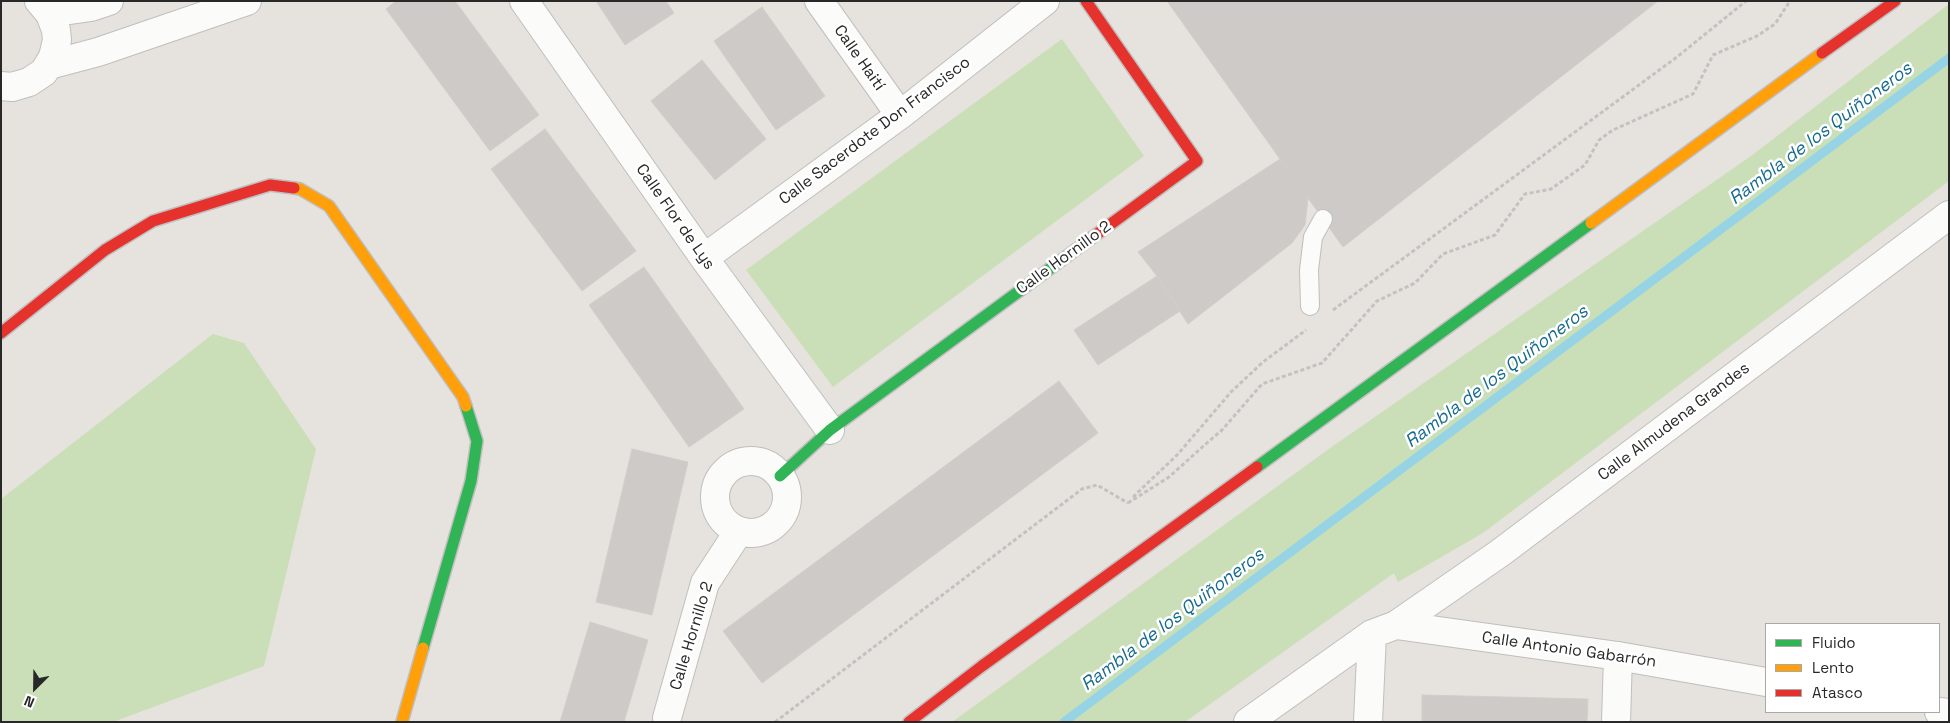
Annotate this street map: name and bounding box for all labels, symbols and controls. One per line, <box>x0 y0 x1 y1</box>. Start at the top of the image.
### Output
street label: Calle Haití <box>829 21 889 95</box>
street label: Calle Sacerdote Don Francisco <box>776 53 974 209</box>
water label: Rambla de los Quiñoneros <box>1725 58 1917 210</box>
street label: Calle Flor de Lys <box>631 161 719 273</box>
street label: Calle Hornillo 2 <box>1013 217 1115 299</box>
water label: Rambla de los Quiñoneros <box>1401 301 1593 453</box>
street label: Calle Almudena Grandes <box>1594 359 1754 485</box>
water label: Rambla de los Quiñoneros <box>1077 544 1269 696</box>
street label: Calle Hornillo 2 <box>666 579 718 693</box>
legend <box>1765 623 1940 713</box>
street label: Calle Antonio Gabarrón <box>1481 628 1657 672</box>
text: Fluido <box>1812 633 1856 652</box>
text: Lento <box>1812 658 1854 677</box>
north arrow <box>10 663 60 713</box>
text: Atasco <box>1812 683 1863 702</box>
text: N <box>21 692 37 712</box>

